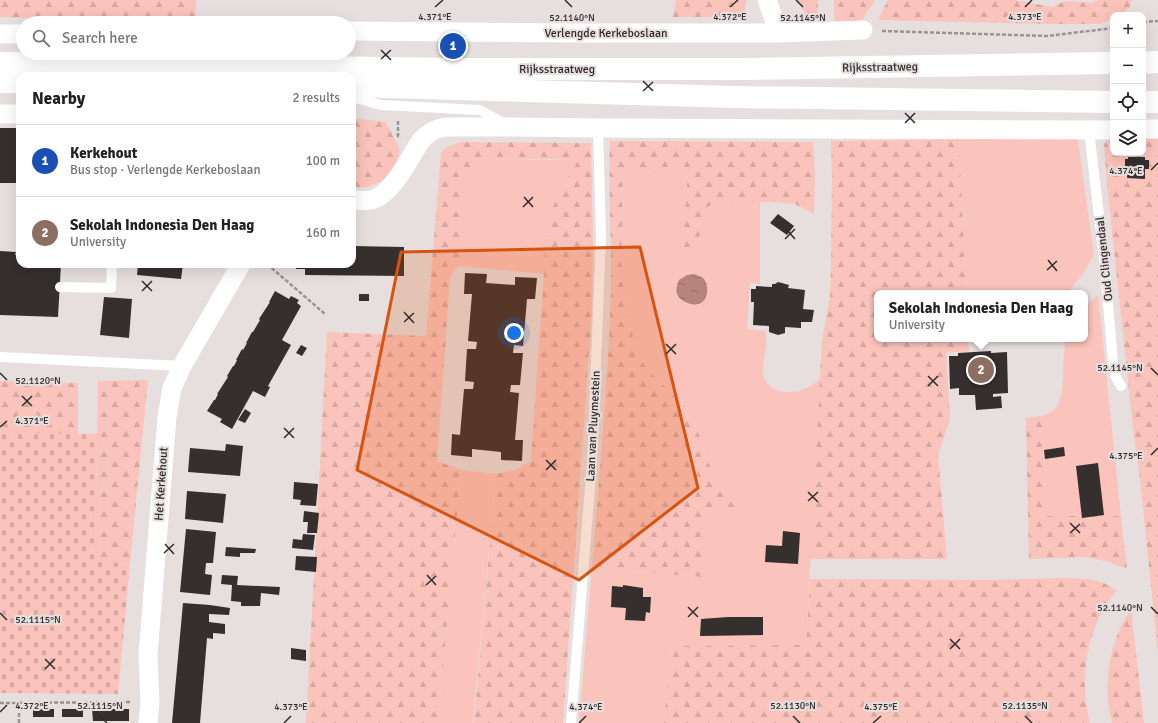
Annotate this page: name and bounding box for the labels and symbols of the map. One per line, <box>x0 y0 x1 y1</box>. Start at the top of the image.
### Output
text: 4.371°E <box>418 11 452 23</box>
text: 4.372°E <box>713 11 747 23</box>
text: 4.373°E <box>1008 11 1042 23</box>
text: 52.1140°N <box>549 12 595 24</box>
text: 52.1145°N <box>780 12 826 24</box>
street label: Verlengde Kerkeboslaan <box>544 26 668 41</box>
pin: 1 <box>440 31 466 61</box>
street label: Rijksstraatweg <box>842 59 918 76</box>
street label: Rijksstraatweg <box>519 62 595 77</box>
text: 4.374°E <box>1109 165 1143 177</box>
street label: Oud Clingendaal <box>1093 215 1116 302</box>
your location <box>504 323 524 343</box>
pin: 2 <box>968 355 994 385</box>
text: 52.1145°N <box>1097 362 1143 374</box>
street label: Laan van Pluymestein <box>583 370 604 482</box>
text: 52.1120°N <box>15 375 61 387</box>
text: 4.371°E <box>15 415 49 427</box>
street label: Het Kerkehout <box>151 447 172 521</box>
text: 4.375°E <box>1109 450 1143 462</box>
text: 52.1140°N <box>1097 602 1143 614</box>
text: 52.1115°N <box>15 614 61 626</box>
text: 4.372°E <box>15 700 49 712</box>
text: 52.1115°N <box>77 700 123 712</box>
text: 52.1130°N <box>770 700 816 712</box>
text: 52.1135°N <box>1002 700 1048 712</box>
text: 4.373°E <box>274 701 308 713</box>
text: 4.374°E <box>569 701 603 713</box>
text: 4.375°E <box>864 701 898 713</box>

